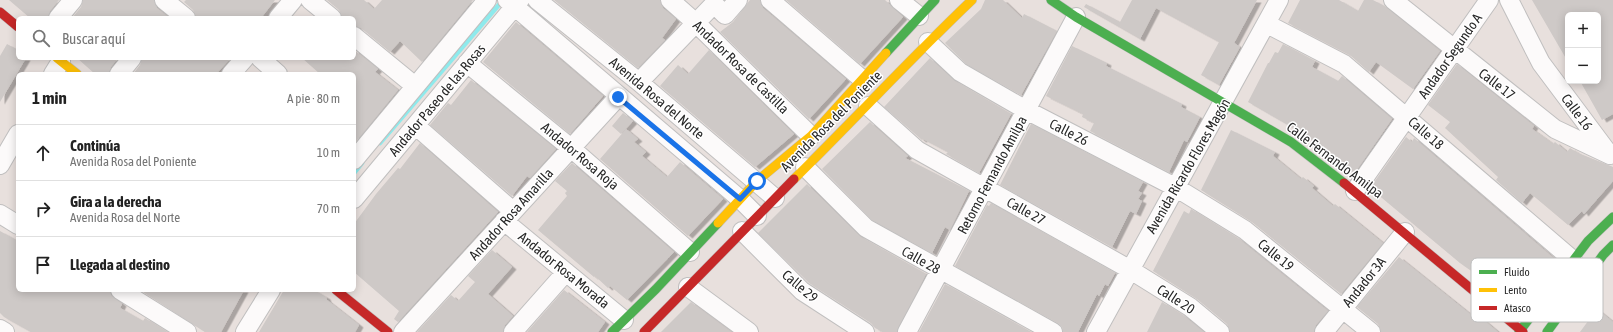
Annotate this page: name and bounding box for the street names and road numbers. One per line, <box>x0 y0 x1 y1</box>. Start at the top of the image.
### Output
street label: Andador Segundo A <box>1415 10 1485 101</box>
street label: Andador Rosa de Castilla <box>690 17 792 117</box>
street label: Andador Paseo de las Rosas <box>386 41 488 159</box>
street label: Avenida Rosa del Norte <box>606 54 708 142</box>
street label: Calle 17 <box>1476 65 1518 103</box>
street label: Avenida Rosa del Poniente <box>777 67 885 175</box>
street label: Calle 16 <box>1558 91 1596 134</box>
street label: Avenida Ricardo Flores Magón <box>1143 96 1233 236</box>
street label: Retorno Fernando Amilpa <box>954 113 1030 237</box>
street label: Calle 18 <box>1405 113 1447 153</box>
street label: Calle 26 <box>1047 115 1092 149</box>
street label: Andador Rosa Roja <box>538 119 622 193</box>
street label: Calle Fernando Amilpa <box>1284 119 1386 201</box>
street label: Andador Rosa Amarilla <box>466 165 556 263</box>
street label: Calle 27 <box>1004 194 1048 228</box>
street label: Andador Rosa Morada <box>515 228 613 312</box>
street label: Calle 19 <box>1255 236 1297 274</box>
street label: Calle 28 <box>899 243 943 277</box>
street label: Andador 3A <box>1339 254 1389 310</box>
street label: Calle 29 <box>779 267 821 305</box>
street label: Calle 20 <box>1154 281 1198 317</box>

